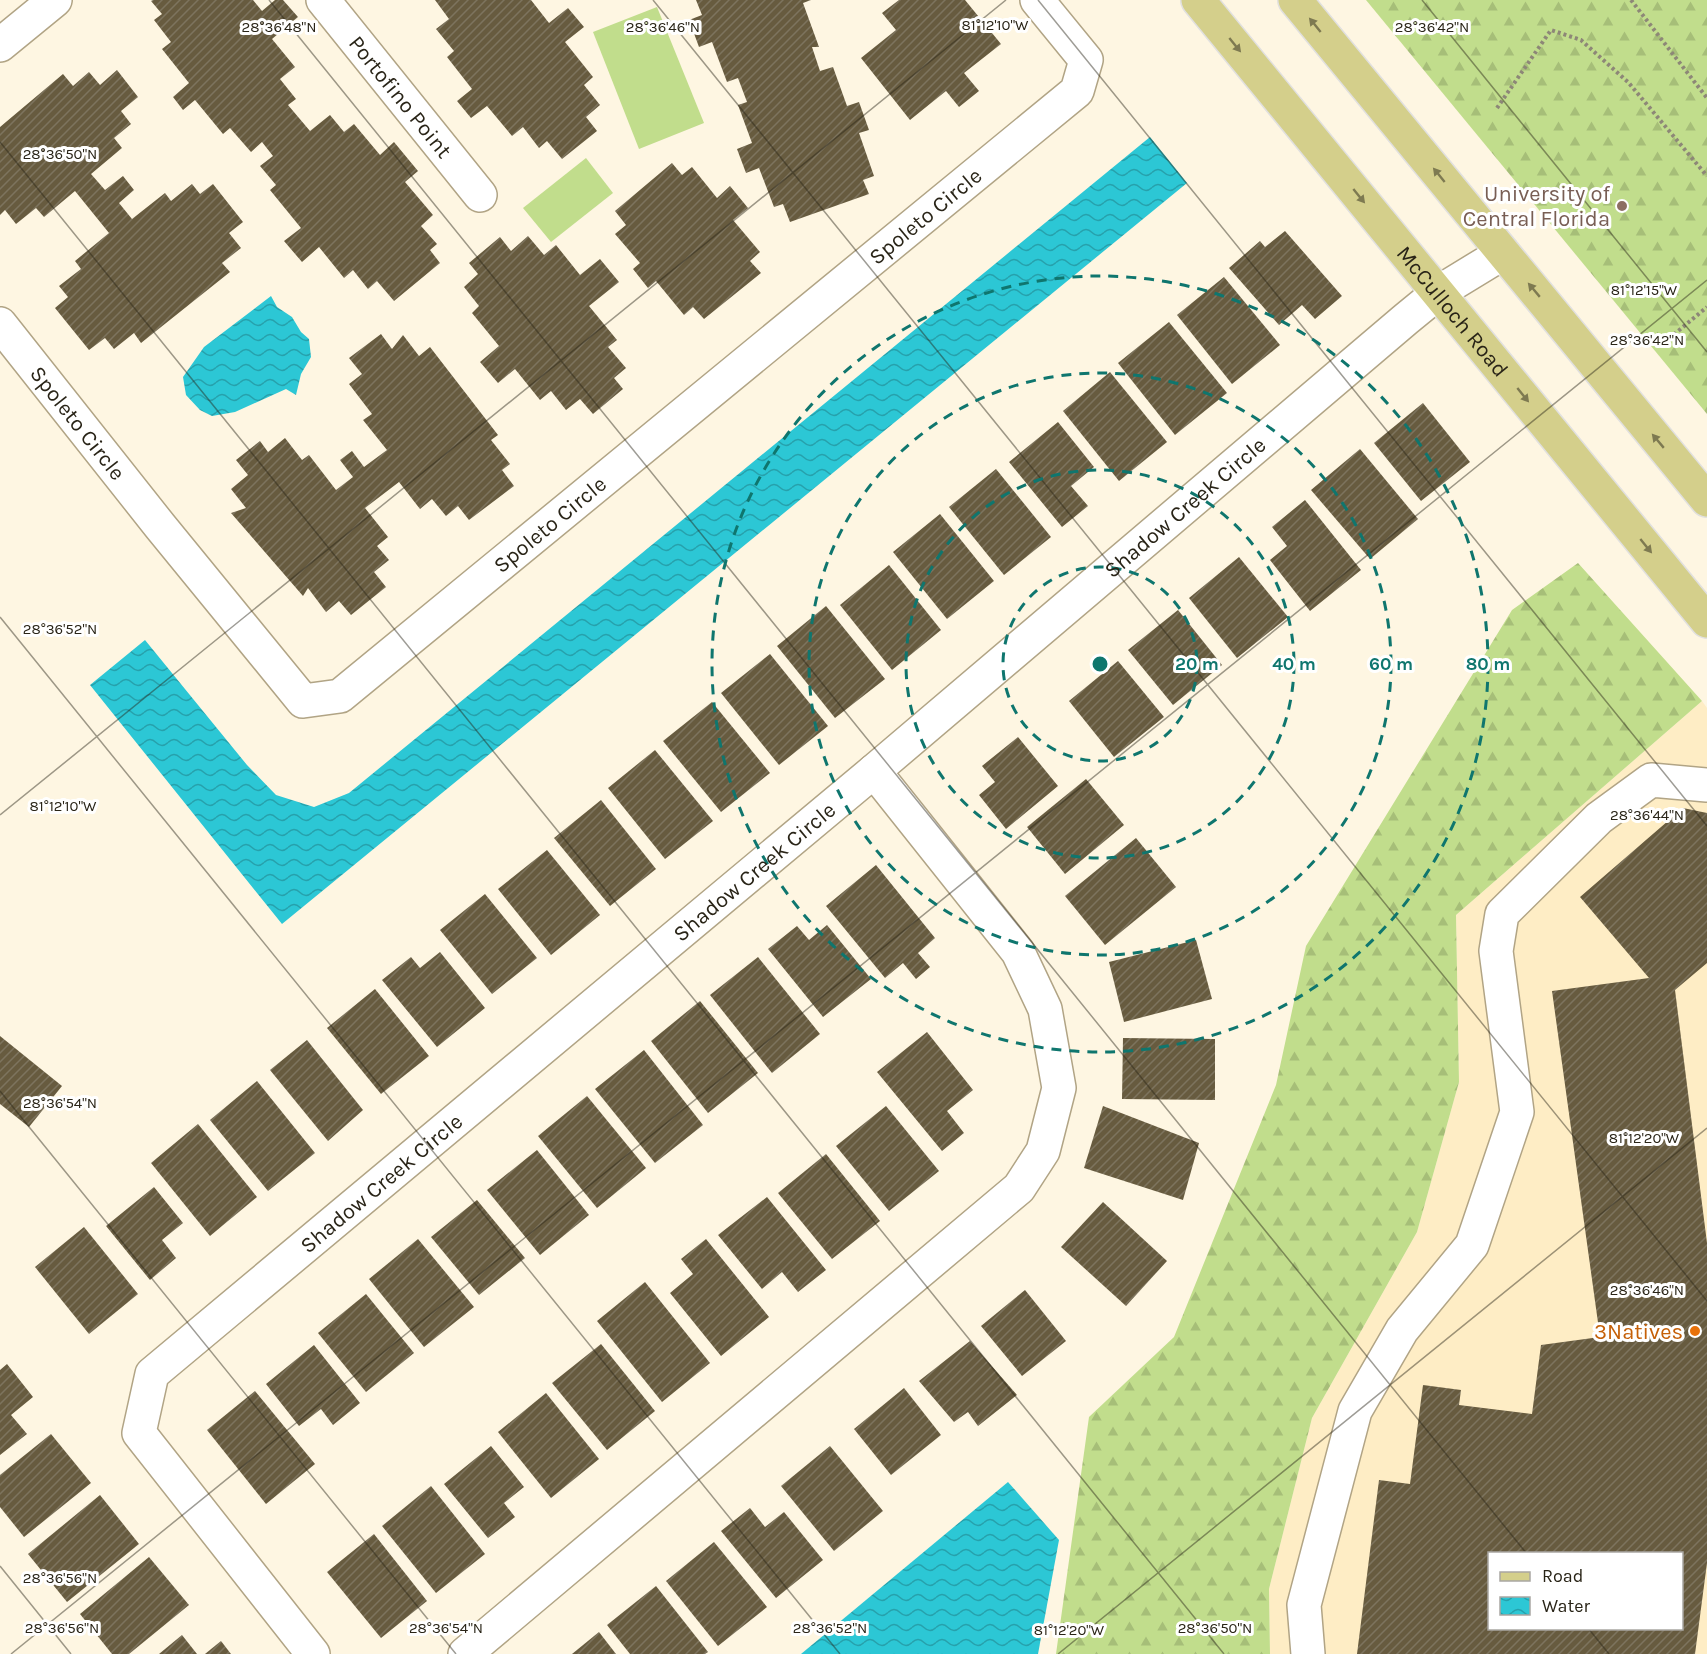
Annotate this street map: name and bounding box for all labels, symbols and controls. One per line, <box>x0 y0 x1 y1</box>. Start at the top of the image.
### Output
text: 81°12'10"W <box>962 16 1029 34</box>
one-way arrow <box>1310 17 1322 32</box>
text: 28°36'48"N <box>242 18 316 36</box>
text: 28°36'46"N <box>626 18 700 36</box>
text: 28°36'42"N <box>1395 18 1469 36</box>
street label: Portofino Point <box>343 31 457 164</box>
one-way arrow <box>1229 37 1242 53</box>
text: 28°36'50"N <box>23 145 97 163</box>
street label: Spoleto Circle <box>864 163 987 270</box>
one-way arrow <box>1433 168 1446 183</box>
place label: University of Central Florida <box>1463 181 1610 232</box>
one-way arrow <box>1352 188 1365 203</box>
marker: University of Central Florida <box>1615 199 1629 213</box>
street label: McCulloch Road <box>1391 241 1513 382</box>
text: 81°12'15"W <box>1611 281 1678 299</box>
one-way arrow <box>1527 282 1540 298</box>
text: 28°36'42"N <box>1610 331 1684 349</box>
street label: Spoleto Circle <box>24 361 131 486</box>
one-way arrow <box>1516 387 1529 403</box>
street label: Shadow Creek Circle <box>1099 432 1271 584</box>
one-way arrow <box>1652 433 1664 448</box>
street label: Spoleto Circle <box>488 471 612 579</box>
one-way arrow <box>1639 538 1652 553</box>
text: 28°36'52"N <box>23 620 97 638</box>
text: 20 m <box>1175 653 1219 675</box>
text: 40 m <box>1272 653 1316 675</box>
text: 60 m <box>1369 653 1413 675</box>
text: 80 m <box>1466 653 1510 675</box>
centre of rings <box>1090 654 1110 674</box>
text: 81°12'10"W <box>30 797 97 815</box>
street label: Shadow Creek Circle <box>668 797 841 947</box>
text: 28°36'44"N <box>1610 806 1684 824</box>
text: 28°36'54"N <box>23 1094 97 1112</box>
street label: Shadow Creek Circle <box>295 1108 468 1259</box>
text: 81°12'20"W <box>1609 1129 1680 1147</box>
text: 28°36'46"N <box>1610 1281 1684 1299</box>
place label: 3Natives <box>1594 1319 1683 1345</box>
marker: 3Natives <box>1688 1324 1702 1338</box>
legend <box>1488 1552 1683 1630</box>
text: Road <box>1542 1565 1583 1587</box>
text: 28°36'56"N <box>23 1569 97 1587</box>
text: Water <box>1542 1595 1590 1617</box>
text: 28°36'56"N <box>25 1619 99 1637</box>
text: 28°36'54"N <box>409 1619 483 1637</box>
text: 28°36'52"N <box>793 1619 867 1637</box>
text: 28°36'50"N <box>1178 1619 1252 1637</box>
text: 81°12'20"W <box>1034 1621 1105 1639</box>

